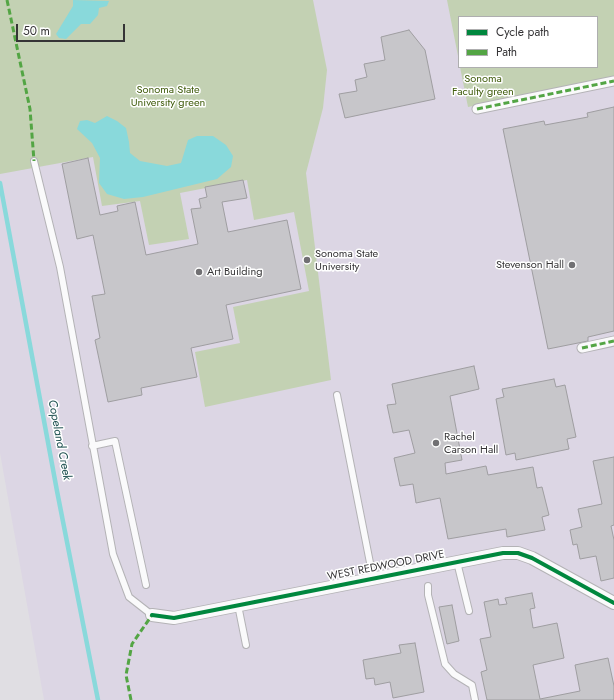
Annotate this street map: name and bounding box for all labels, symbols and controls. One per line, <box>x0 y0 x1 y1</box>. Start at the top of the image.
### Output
scale bar <box>18 16 127 42</box>
legend <box>458 16 598 68</box>
text: 50 m <box>23 22 50 40</box>
text: Cycle path <box>496 23 549 41</box>
text: Path <box>496 43 517 61</box>
park label: Sonoma Faculty green <box>452 72 514 98</box>
park label: Sonoma State University green <box>131 83 205 109</box>
place label: Sonoma State University <box>315 247 378 273</box>
marker: Sonoma State University <box>302 255 312 265</box>
place label: Stevenson Hall <box>496 258 564 272</box>
marker: Stevenson Hall <box>567 260 577 270</box>
place label: Art Building <box>207 265 262 279</box>
marker: Art Building <box>194 267 204 277</box>
water label: Copeland Creek <box>44 399 74 481</box>
place label: Rachel Carson Hall <box>444 430 498 456</box>
marker: Rachel Carson Hall <box>431 438 441 448</box>
street label: WEST REDWOOD DRIVE <box>326 548 446 584</box>

